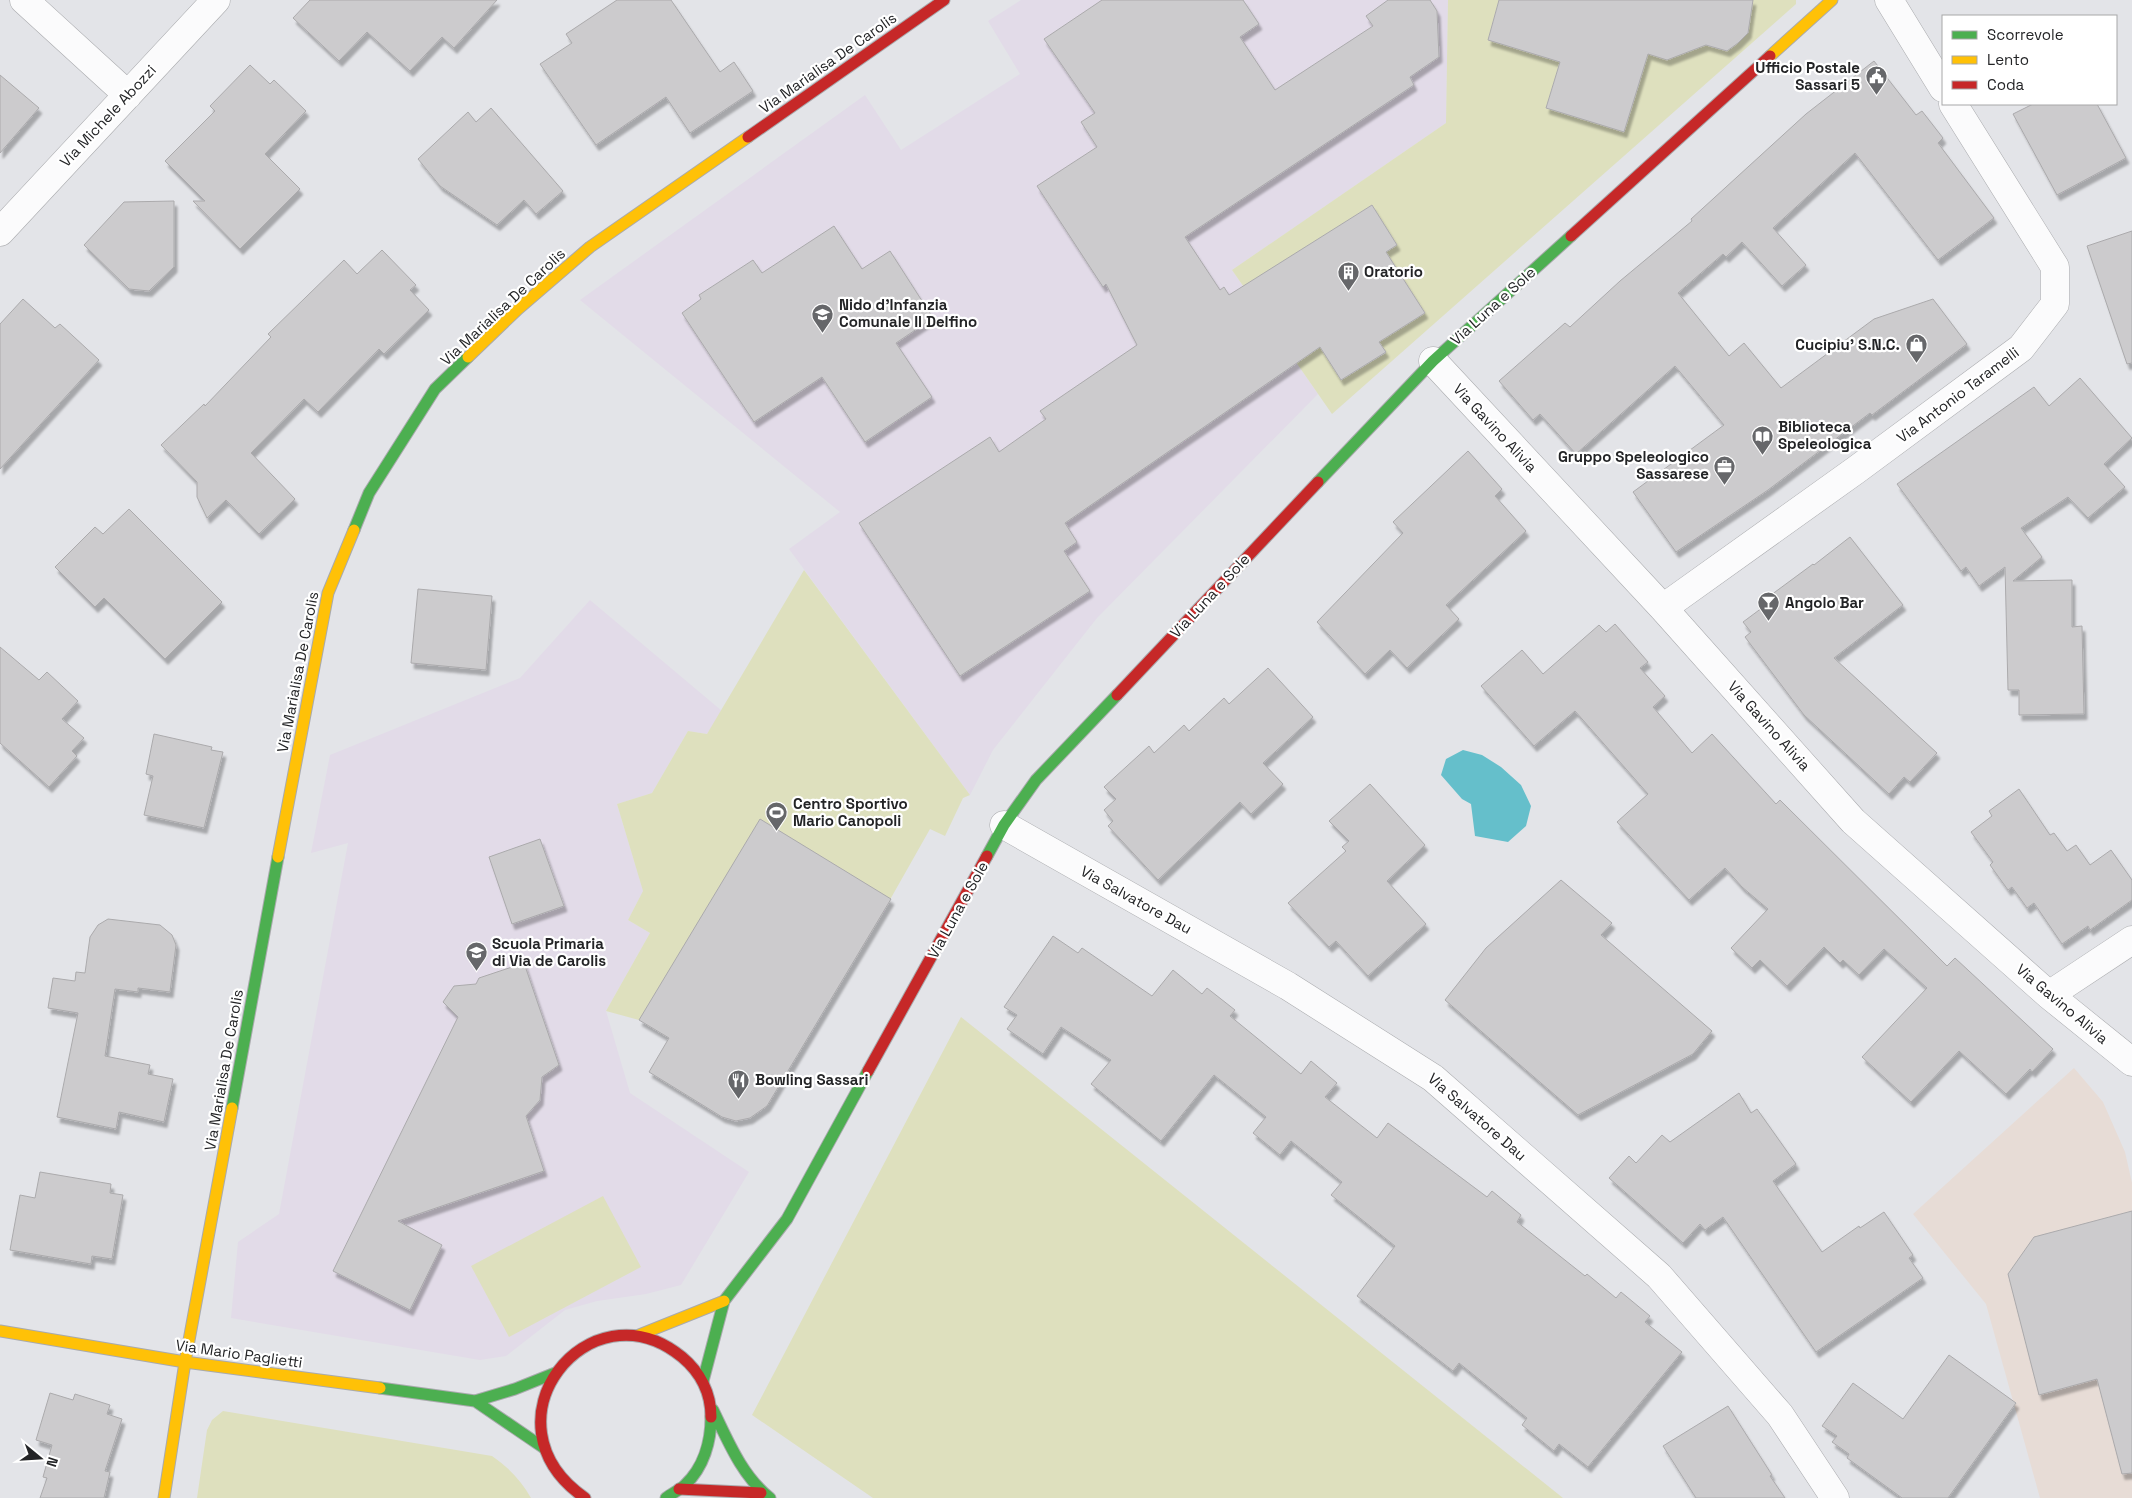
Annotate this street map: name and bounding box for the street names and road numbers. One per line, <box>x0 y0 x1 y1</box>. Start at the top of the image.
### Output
street label: Via Marialisa De Carolis <box>755 8 900 117</box>
street label: Via Michele Abozzi <box>55 61 160 171</box>
street label: Via Marialisa De Carolis <box>436 244 569 369</box>
street label: Via Luna e Sole <box>1446 262 1539 349</box>
street label: Via Antonio Taramelli <box>1893 342 2023 447</box>
street label: Via Gavino Alivia <box>1449 379 1542 476</box>
street label: Via Luna e Sole <box>1166 550 1254 642</box>
street label: Via Marialisa De Carolis <box>273 590 322 754</box>
street label: Via Gavino Alivia <box>1724 677 1815 775</box>
street label: Via Luna e Sole <box>923 858 992 962</box>
street label: Via Salvatore Dau <box>1077 861 1195 938</box>
street label: Via Gavino Alivia <box>2012 959 2113 1048</box>
street label: Via Marialisa De Carolis <box>200 988 247 1152</box>
street label: Via Salvatore Dau <box>1424 1069 1531 1165</box>
street label: Via Mario Paglietti <box>174 1335 304 1372</box>

